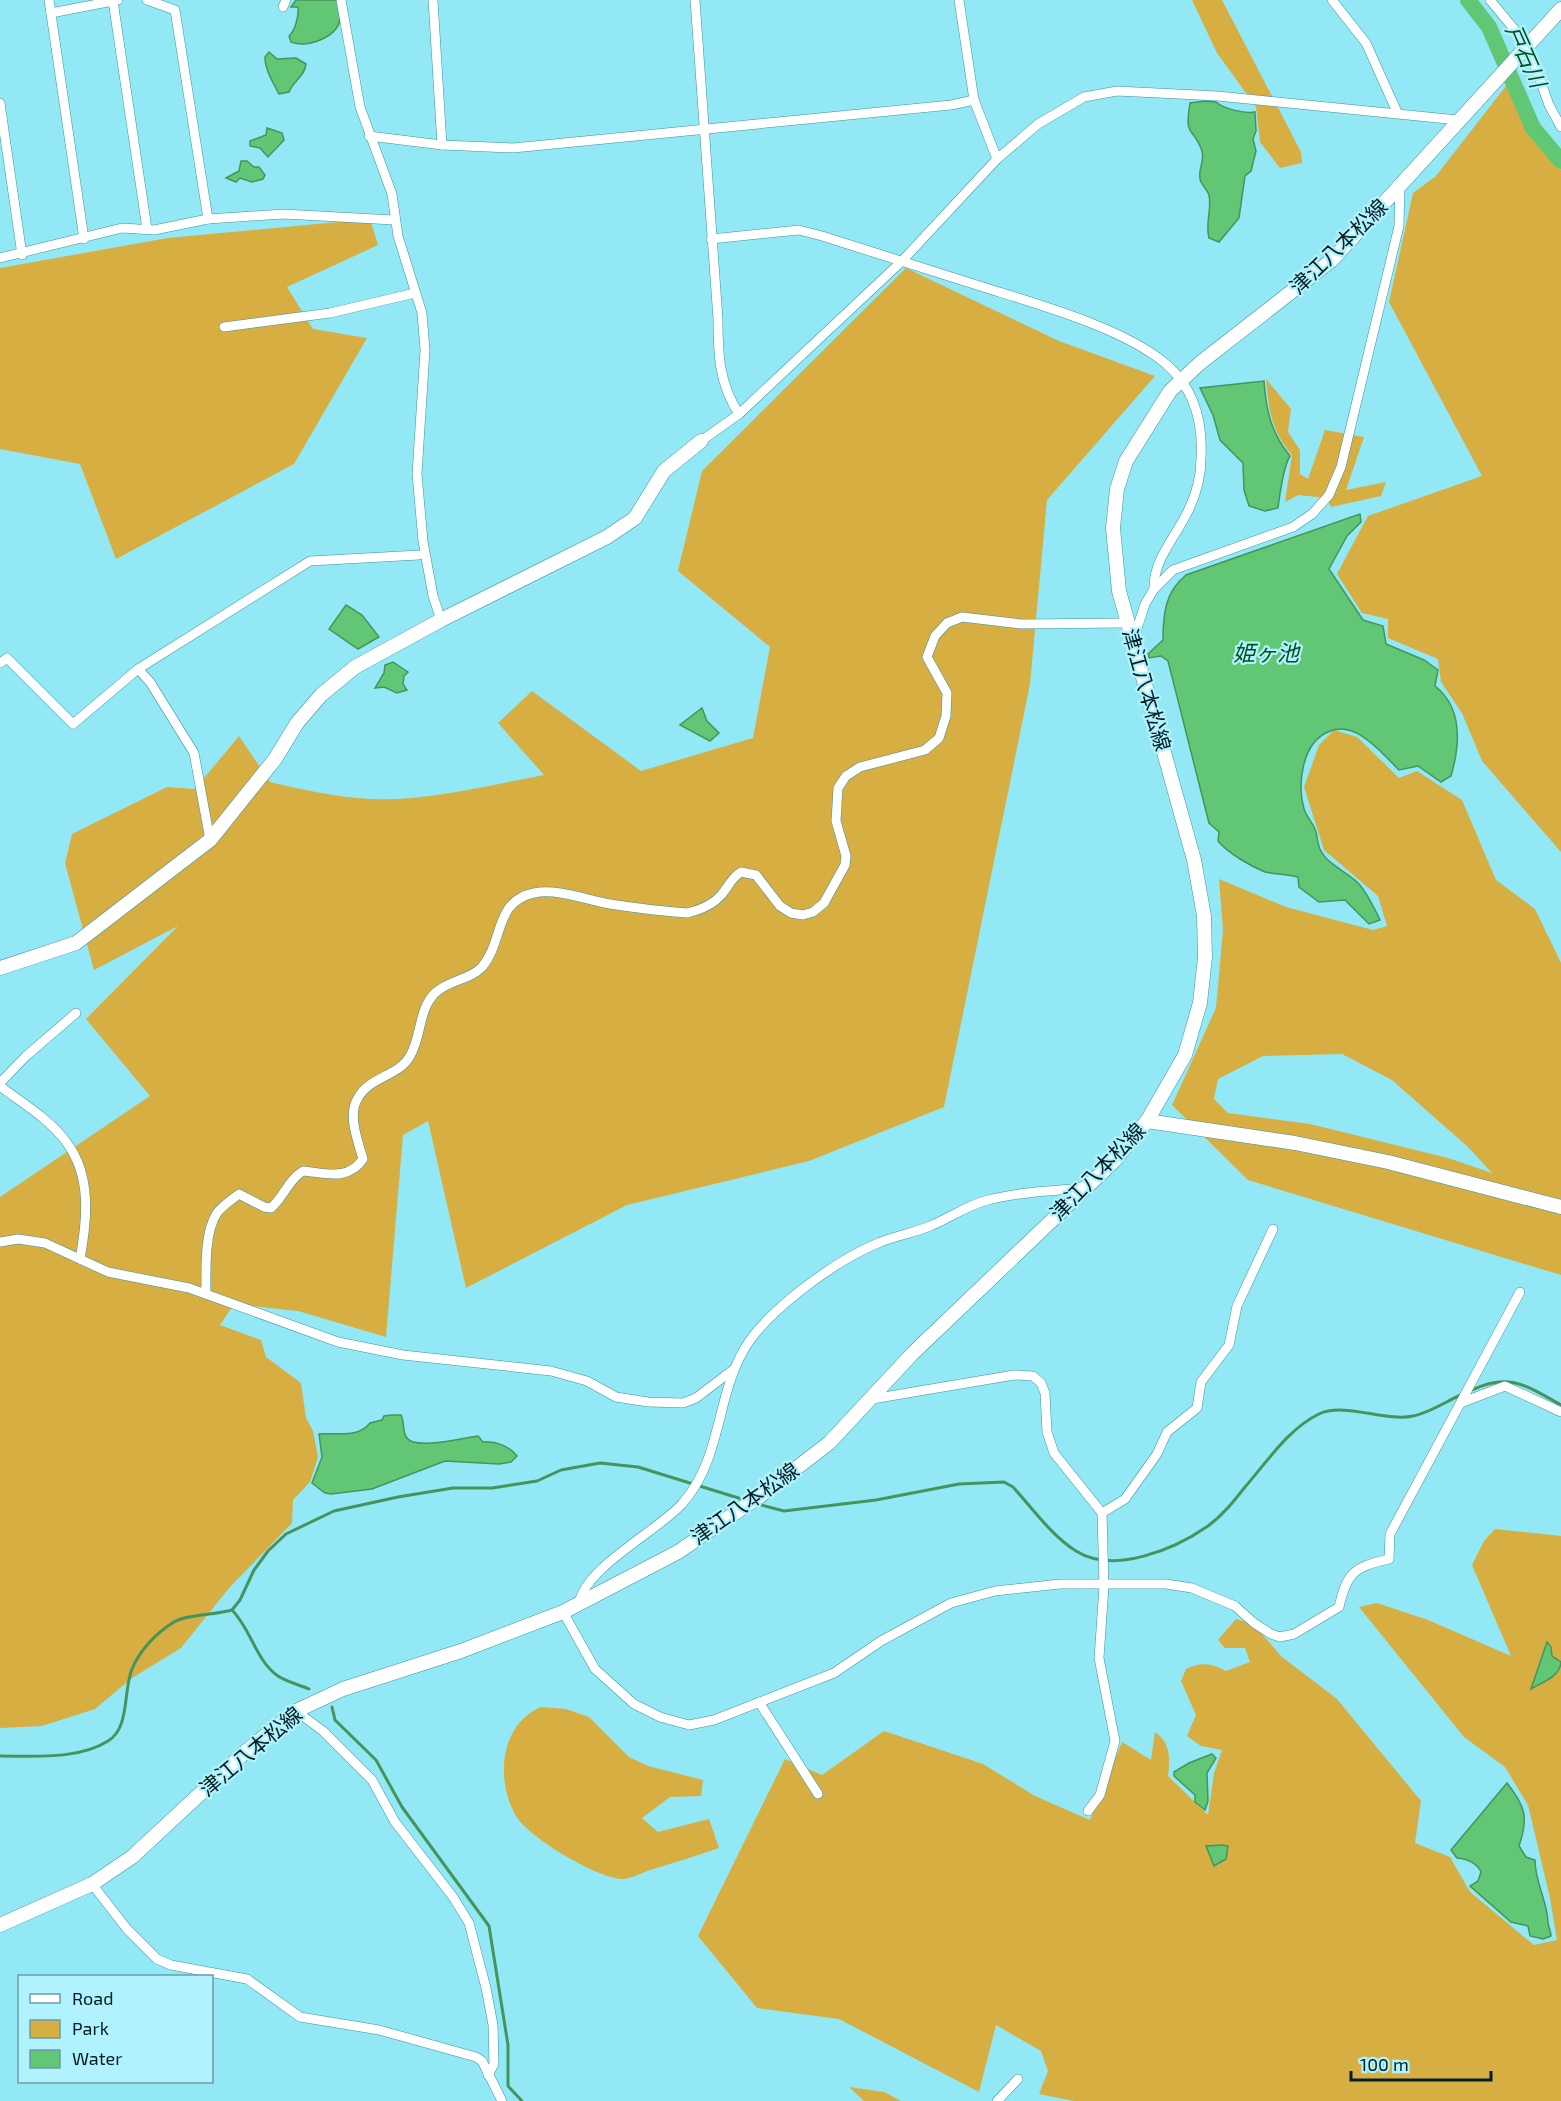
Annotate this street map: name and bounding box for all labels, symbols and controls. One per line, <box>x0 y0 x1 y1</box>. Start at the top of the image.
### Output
water label: 戸石川 <box>1502 20 1553 93</box>
street label: 津江八本松線 <box>1284 193 1392 299</box>
street label: 津江八本松線 <box>1118 626 1177 754</box>
water label: 姫ヶ池 <box>1233 639 1301 665</box>
street label: 津江八本松線 <box>1044 1117 1150 1225</box>
street label: 津江八本松線 <box>685 1456 803 1549</box>
street label: 津江八本松線 <box>194 1701 306 1801</box>
legend <box>18 1975 213 2083</box>
text: Road <box>72 1987 113 2009</box>
text: Park <box>72 2017 109 2039</box>
scale bar <box>1351 2044 1490 2082</box>
text: Water <box>72 2047 122 2069</box>
text: 100 m <box>1360 2053 1409 2075</box>

